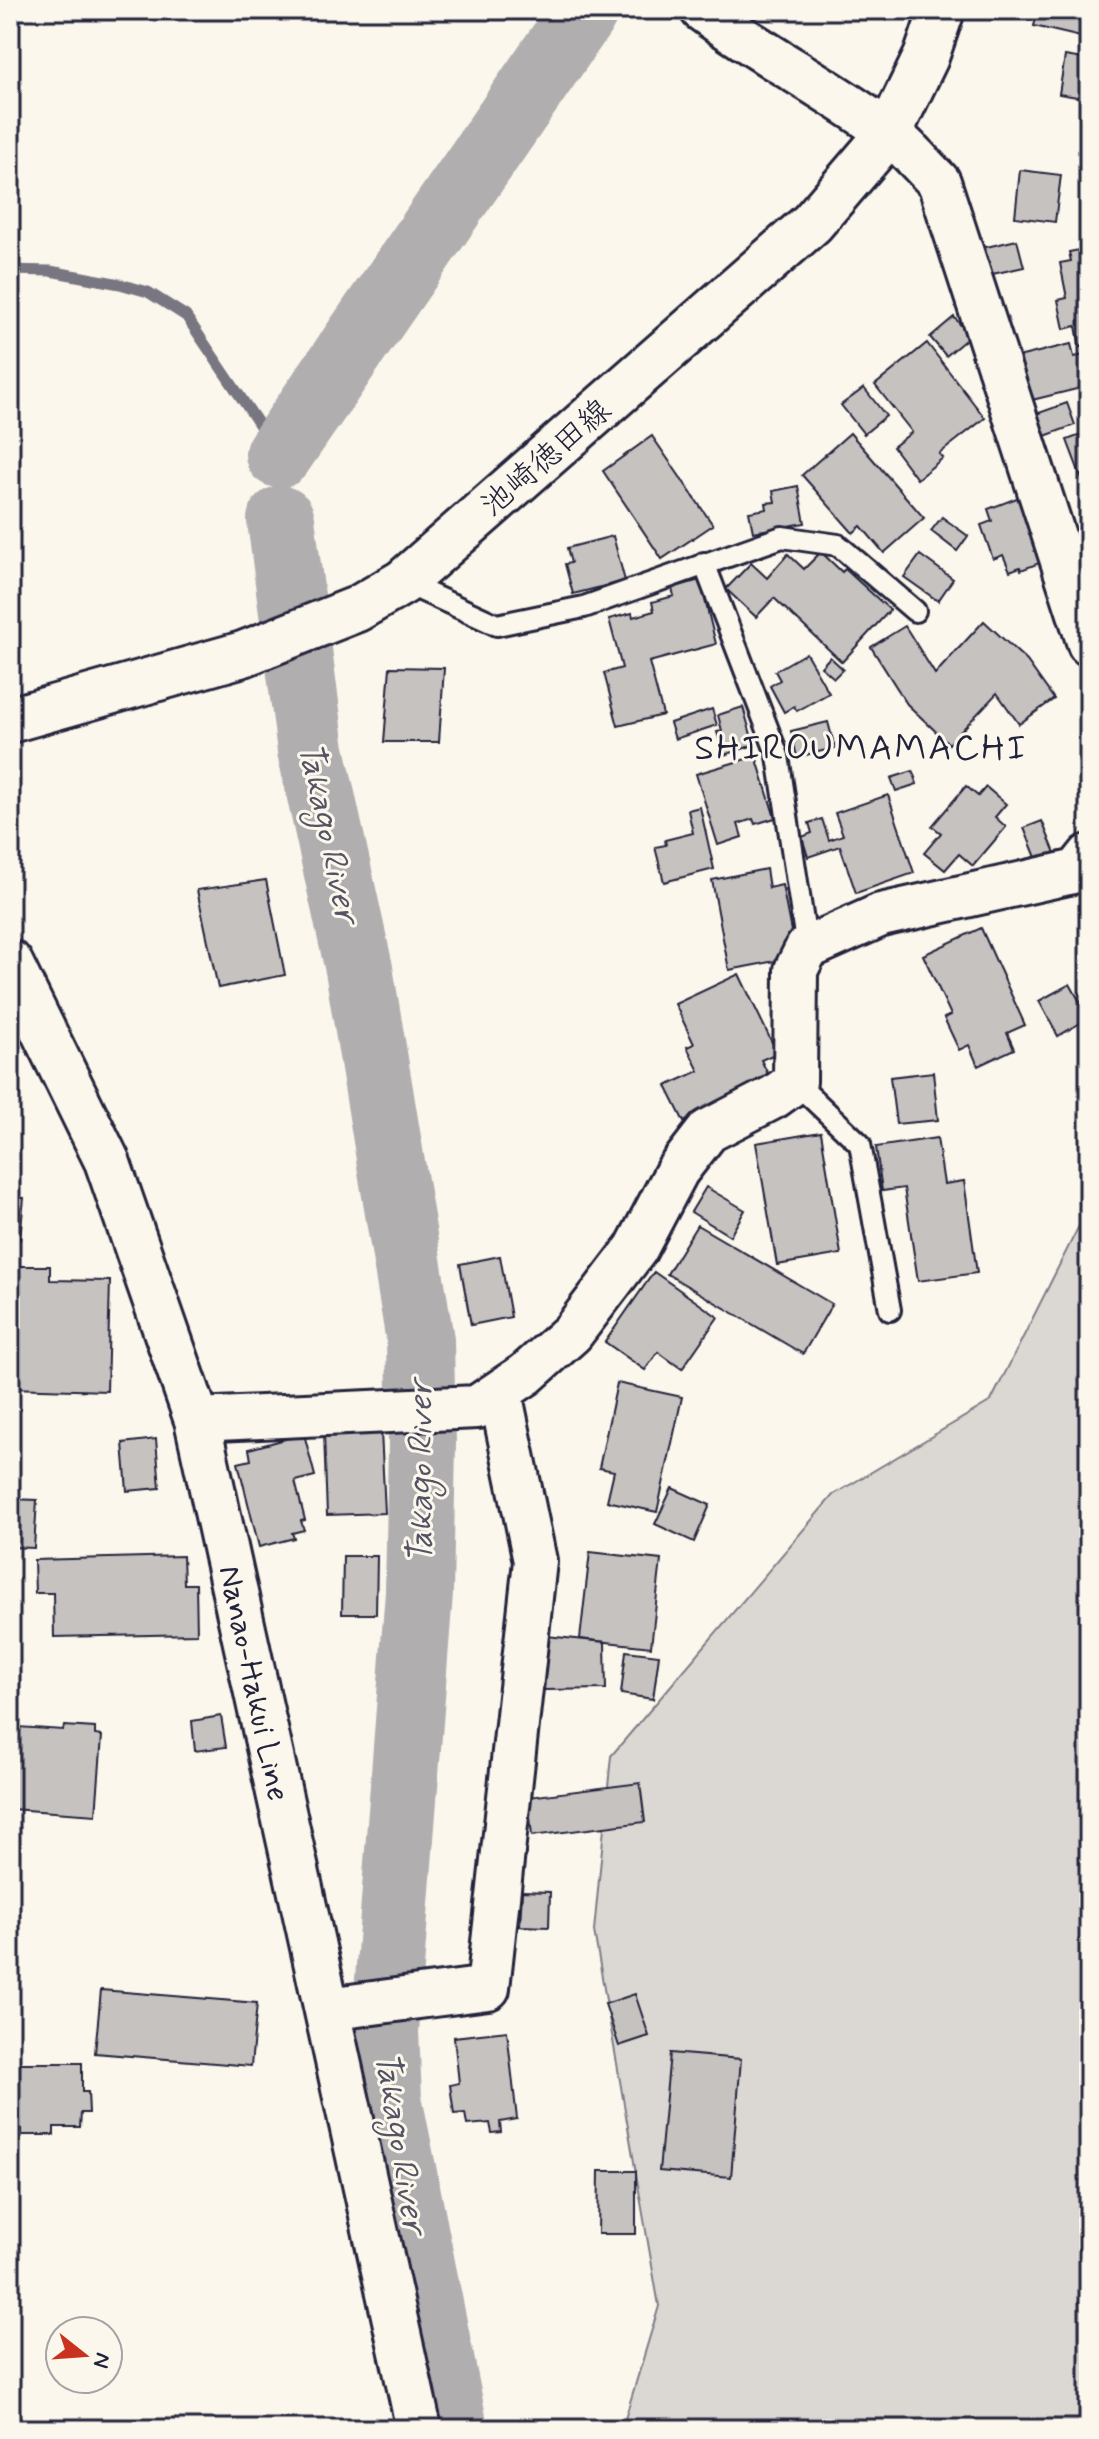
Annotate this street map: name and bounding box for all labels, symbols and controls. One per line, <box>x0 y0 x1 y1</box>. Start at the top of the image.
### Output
street label: 池崎徳田線 <box>472 390 620 527</box>
district label: SHIROUMAMACHI <box>694 726 1028 773</box>
water label: Takago River <box>284 738 370 932</box>
water label: Takago River <box>399 1375 447 1564</box>
street label: Nanao-Hakui Line <box>208 1562 299 1805</box>
water label: Takago River <box>360 2048 437 2242</box>
north arrow <box>44 2315 124 2395</box>
text: N <box>86 2349 117 2371</box>

